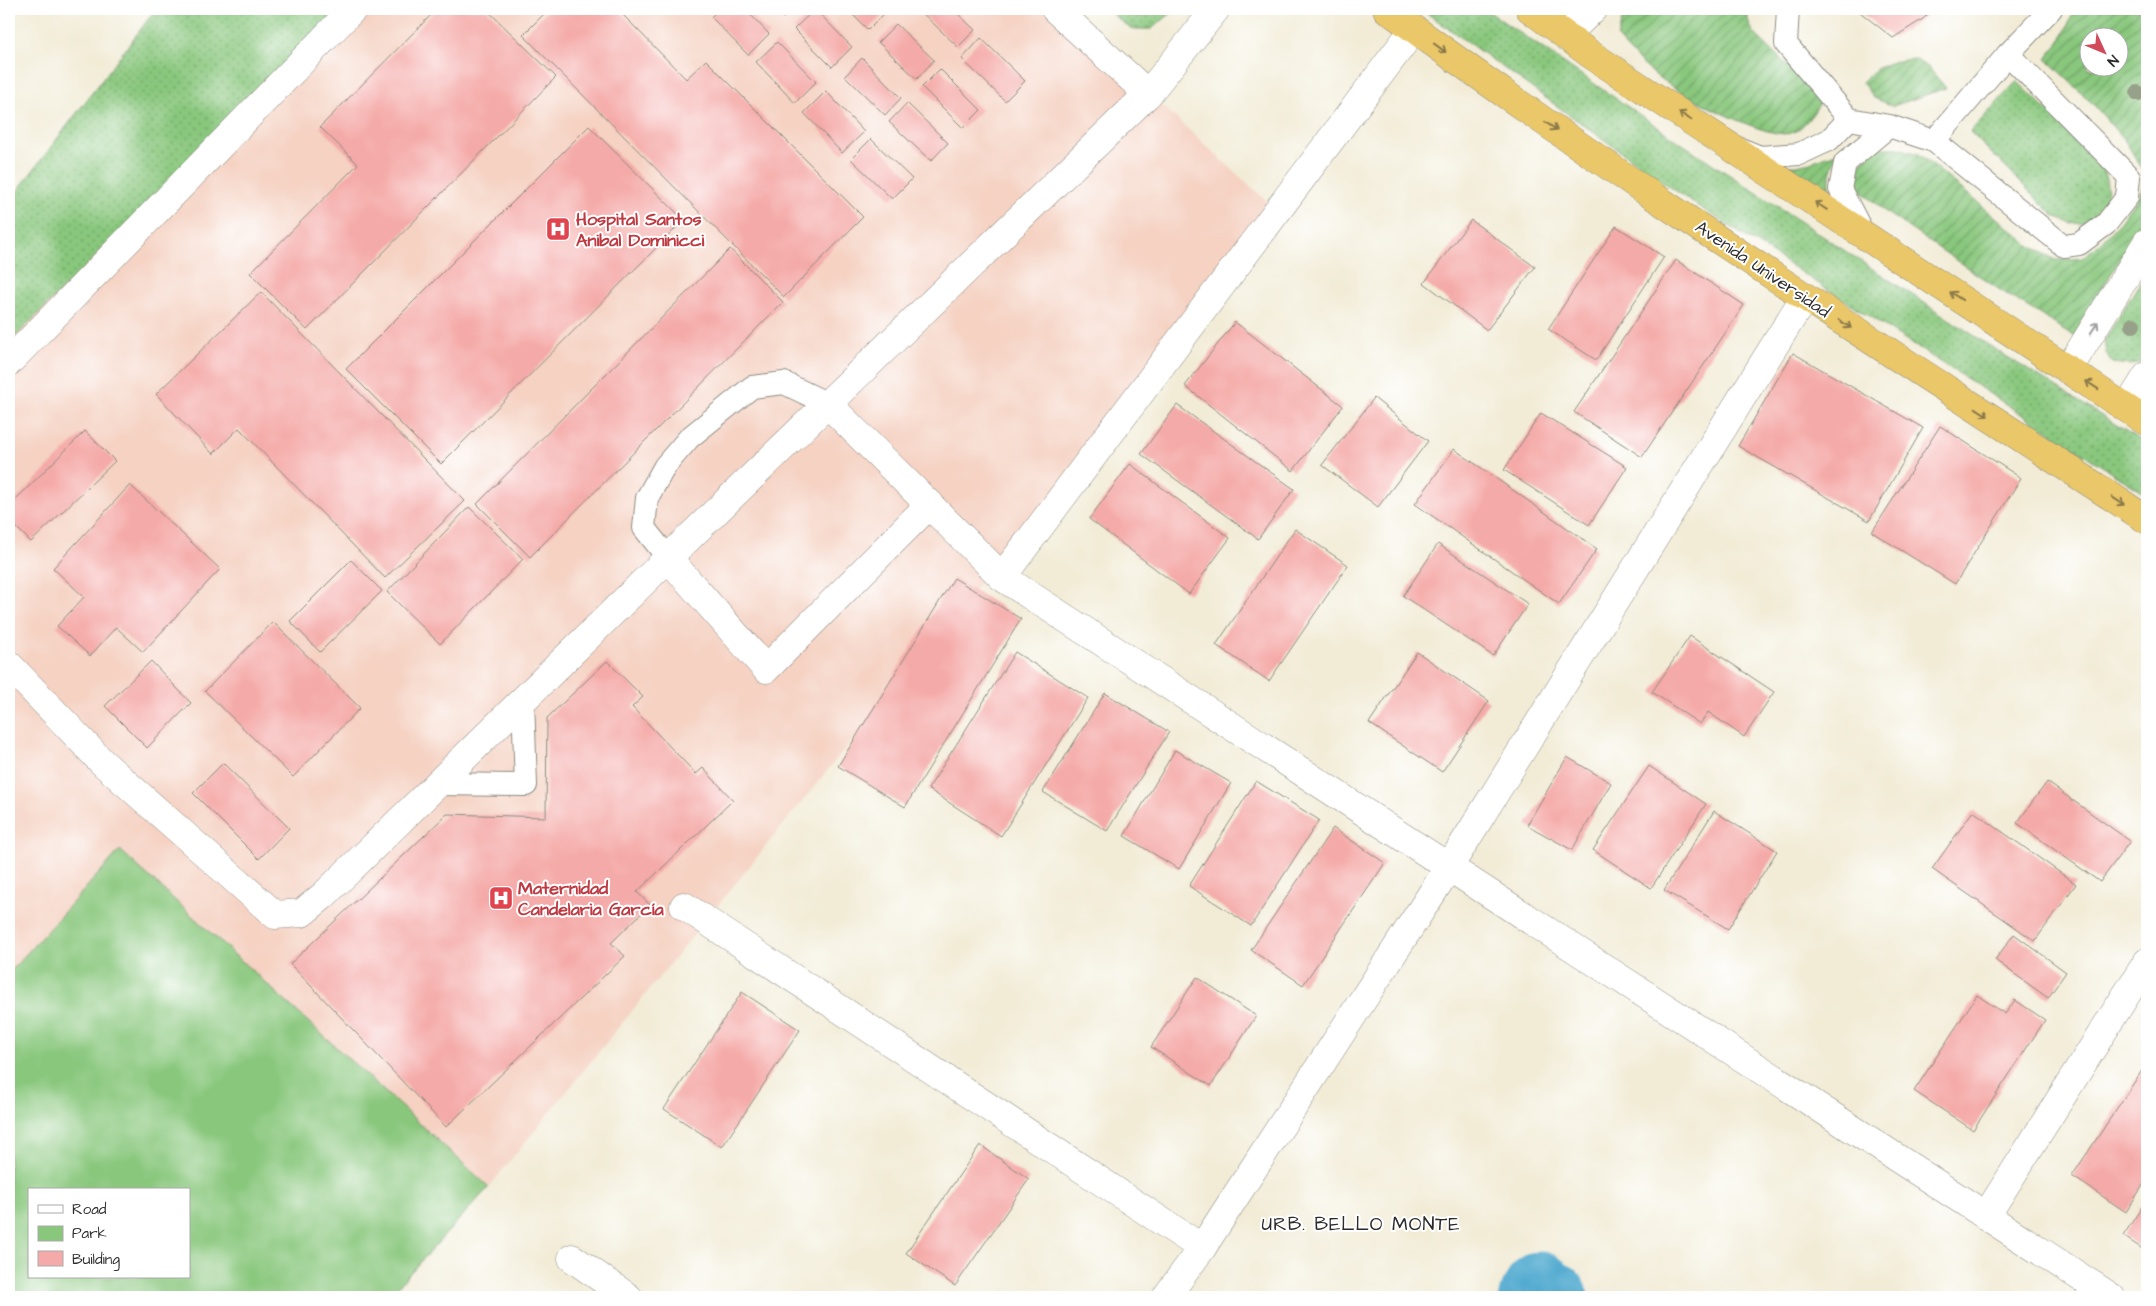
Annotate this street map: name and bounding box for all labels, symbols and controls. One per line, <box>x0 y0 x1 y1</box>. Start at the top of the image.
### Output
north arrow <box>2078 28 2128 78</box>
one-way arrow <box>1433 43 1447 53</box>
text: N <box>2102 50 2123 71</box>
one-way arrow <box>1679 111 1693 121</box>
one-way arrow <box>1543 121 1557 131</box>
one-way arrow <box>1814 201 1828 211</box>
place label: Hospital Santos Anibal Dominicci <box>576 207 705 253</box>
street label: Avenida Universidad <box>1690 215 1835 324</box>
hospital icon: Hospital Santos Anibal Dominicci <box>545 216 571 242</box>
one-way arrow <box>1950 290 1964 300</box>
one-way arrow <box>1838 319 1852 329</box>
one-way arrow <box>2089 322 2099 336</box>
one-way arrow <box>2085 380 2099 390</box>
one-way arrow <box>1975 406 1989 417</box>
one-way arrow <box>2111 495 2125 506</box>
place label: Maternidad Candelaria García <box>518 876 665 922</box>
hospital icon: Maternidad Candelaria García <box>488 885 514 911</box>
legend <box>28 1188 190 1278</box>
text: Road <box>72 1199 107 1220</box>
district label: URB. BELLO MONTE <box>1262 1211 1460 1238</box>
text: Park <box>72 1223 107 1244</box>
text: Building <box>72 1249 120 1271</box>

